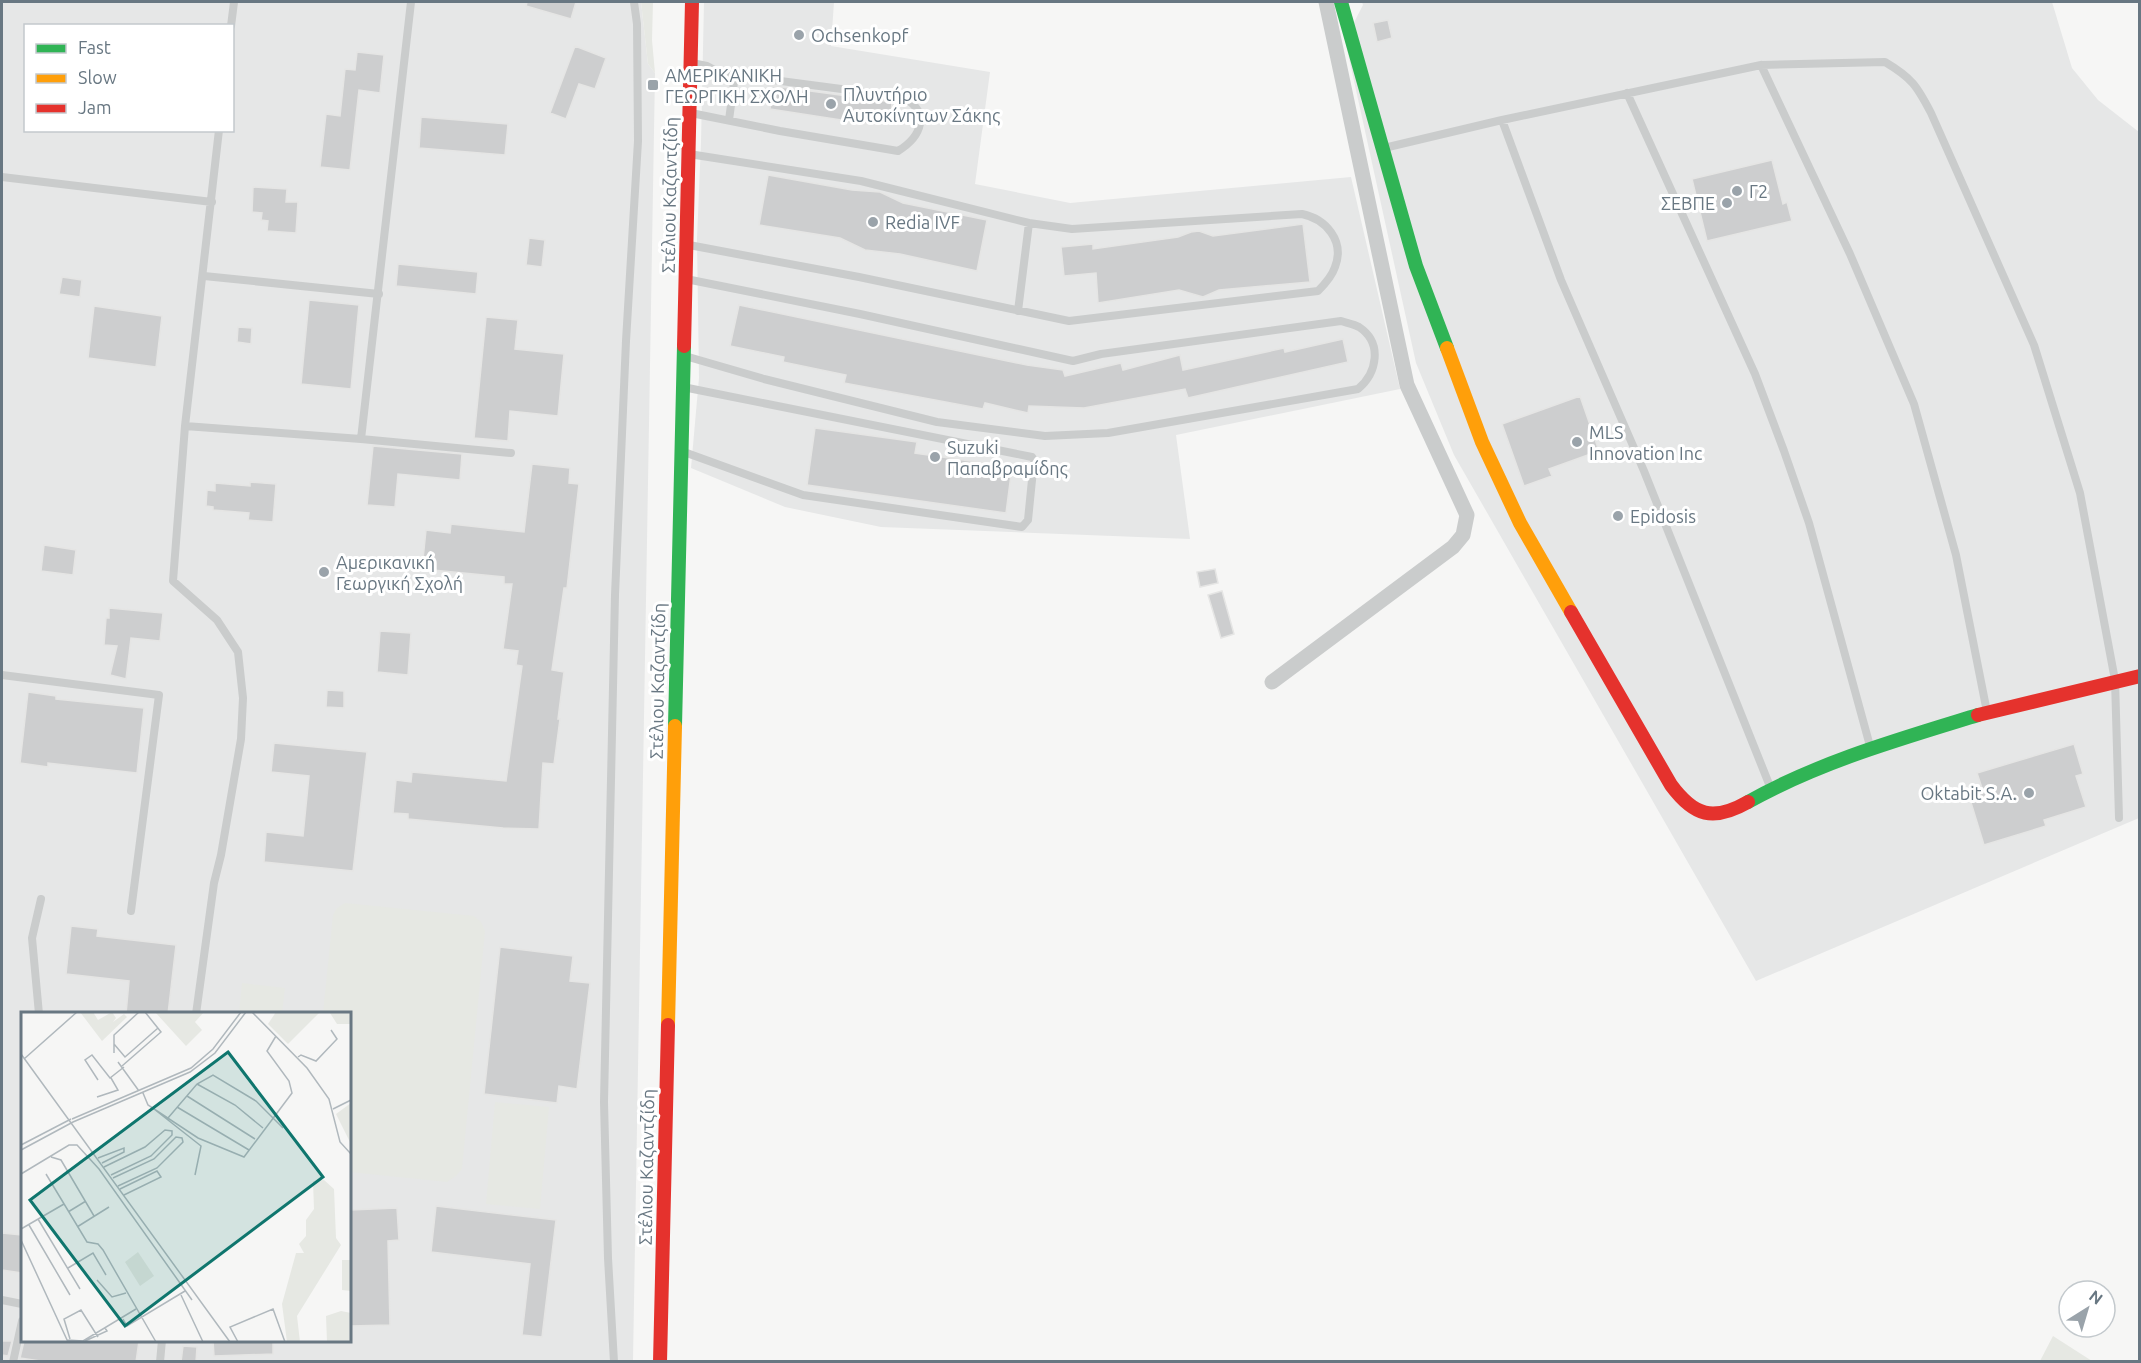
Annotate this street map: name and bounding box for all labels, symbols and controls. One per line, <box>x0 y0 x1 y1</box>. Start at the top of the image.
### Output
legend <box>24 24 234 132</box>
place label: Ochsenkopf <box>811 25 908 45</box>
marker: Ochsenkopf <box>792 28 806 42</box>
text: Fast <box>78 37 111 57</box>
place label: ΑΜΕΡΙΚΑΝΙΚΗ ΓΕΩΡΓΙΚΗ ΣΧΟΛΗ <box>665 65 809 106</box>
text: Slow <box>78 67 117 87</box>
marker: ΑΜΕΡΙΚΑΝΙΚΗ ΓΕΩΡΓΙΚΗ ΣΧΟΛΗ <box>646 78 660 92</box>
place label: Πλυντήριο Αυτοκίνητων Σάκης <box>843 84 1000 126</box>
text: Jam <box>78 97 112 117</box>
marker: Πλυντήριο Αυτοκίνητων Σάκης <box>824 97 838 111</box>
street label: Στέλιου Καζαντζίδη <box>658 117 681 273</box>
place label: Γ2 <box>1749 181 1768 201</box>
marker: Γ2 <box>1730 184 1744 198</box>
place label: ΣΕΒΠΕ <box>1661 193 1715 213</box>
marker: ΣΕΒΠΕ <box>1720 196 1734 210</box>
place label: Redia IVF <box>885 212 960 232</box>
marker: Redia IVF <box>866 215 880 229</box>
place label: MLS Innovation Inc <box>1589 422 1702 463</box>
marker: MLS Innovation Inc <box>1570 435 1584 449</box>
place label: Suzuki Παπαβραμίδης <box>947 437 1068 479</box>
marker: Suzuki Παπαβραμίδης <box>928 450 942 464</box>
place label: Epidosis <box>1630 506 1696 526</box>
marker: Epidosis <box>1611 509 1625 523</box>
place label: Αμερικανική Γεωργική Σχολή <box>336 552 463 593</box>
marker: Αμερικανική Γεωργική Σχολή <box>317 565 331 579</box>
street label: Στέλιου Καζαντζίδη <box>646 603 669 759</box>
place label: Oktabit S.A. <box>1920 783 2017 803</box>
marker: Oktabit S.A. <box>2022 786 2036 800</box>
inset map <box>21 1012 351 1342</box>
street label: Στέλιου Καζαντζίδη <box>635 1089 658 1245</box>
north arrow <box>2057 1279 2117 1339</box>
text: N <box>2086 1286 2106 1308</box>

